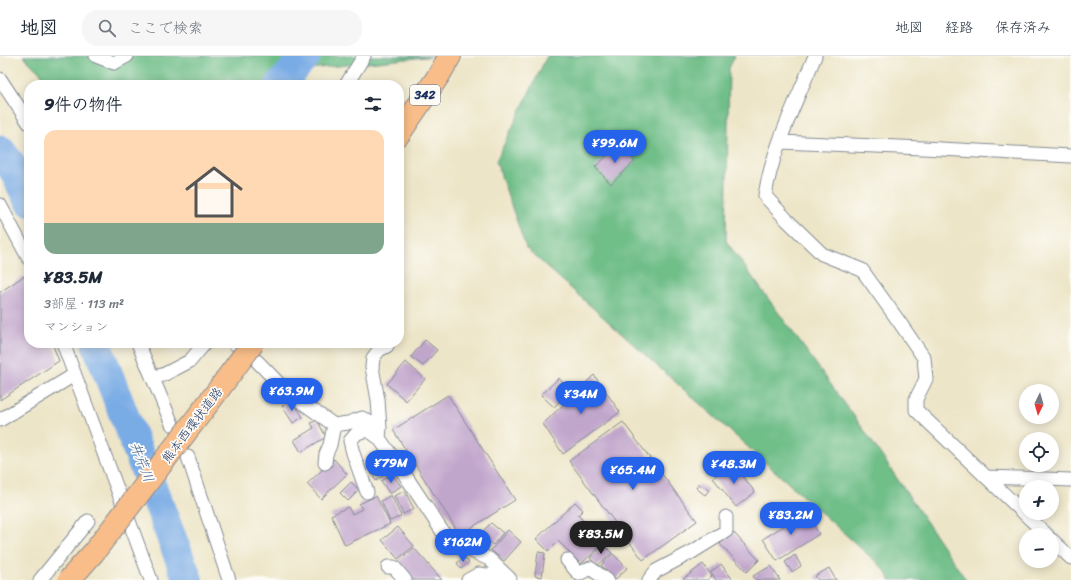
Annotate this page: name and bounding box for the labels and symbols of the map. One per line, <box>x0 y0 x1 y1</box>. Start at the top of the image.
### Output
road number: 342 <box>410 85 440 105</box>
pin: ¥99.6M <box>582 130 648 164</box>
pin: ¥63.9M <box>259 378 325 412</box>
pin: ¥34M <box>557 381 605 415</box>
street label: 熊本西環状道路 <box>155 382 229 468</box>
north arrow <box>1019 384 1059 424</box>
water label: 井芹川 <box>123 438 161 486</box>
pin: ¥79M <box>367 450 415 484</box>
pin: ¥48.3M <box>701 451 767 485</box>
pin: ¥65.4M <box>600 457 666 491</box>
pin: ¥83.2M <box>758 502 824 536</box>
pin: ¥83.5M <box>568 521 634 555</box>
pin: ¥162M <box>435 529 491 563</box>

